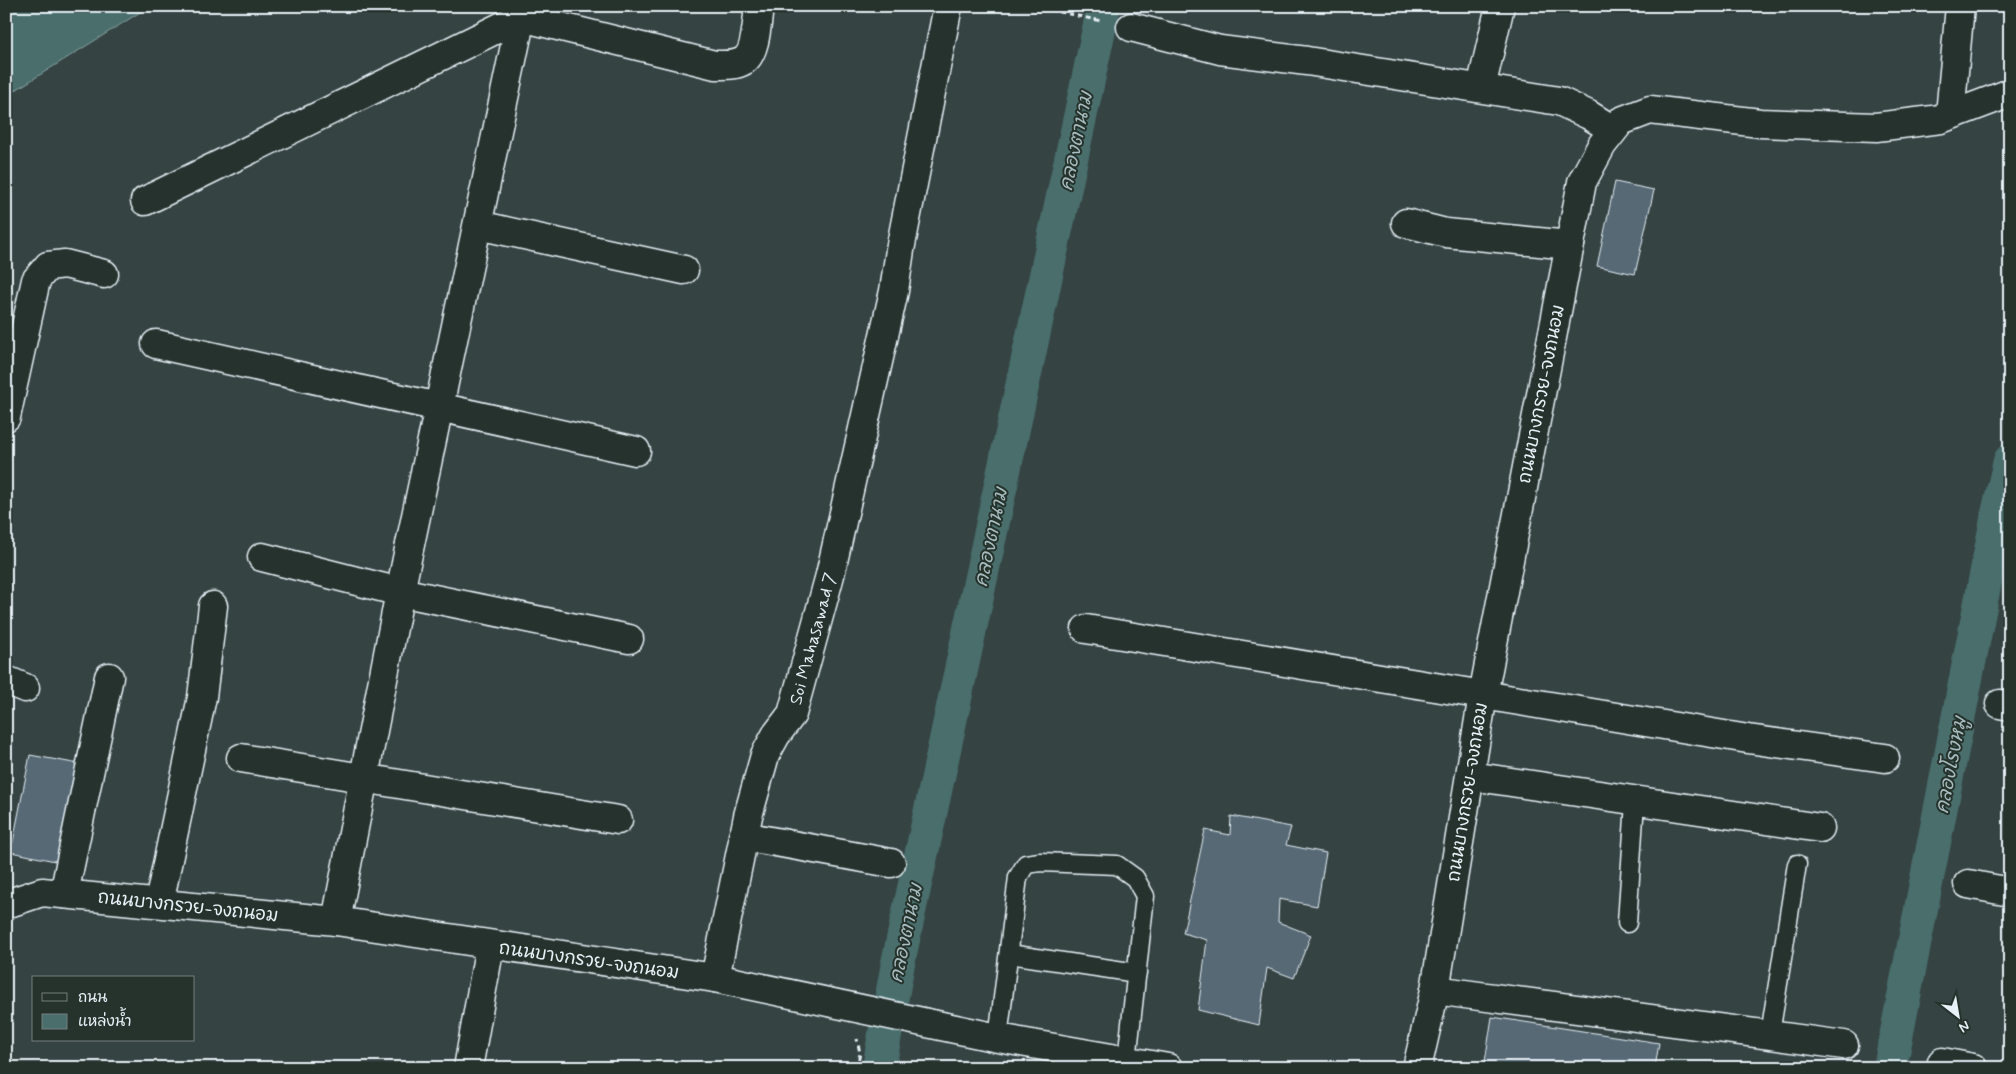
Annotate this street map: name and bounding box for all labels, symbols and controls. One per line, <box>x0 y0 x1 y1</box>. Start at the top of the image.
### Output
water label: คลองตานาม <box>1054 88 1100 193</box>
street label: ถนนบางกรวย-จงถนอม <box>1513 303 1571 486</box>
water label: คลองตานาม <box>969 484 1015 589</box>
street label: Soi Mahasawad 7 <box>784 570 843 708</box>
street label: ถนนบางกรวย-จงถนอม <box>1442 701 1494 884</box>
water label: คลองโรงหมู <box>1929 713 1974 816</box>
water label: คลองตานาม <box>884 880 930 985</box>
street label: ถนนบางกรวย-จงถนอม <box>96 886 279 928</box>
street label: ถนนบางกรวย-จงถนอม <box>497 936 680 985</box>
legend <box>32 976 195 1042</box>
text: ถนน <box>78 988 107 1008</box>
north arrow <box>1934 992 1984 1042</box>
text: แหล่งน้ำ <box>78 1007 132 1032</box>
text: N <box>1956 1016 1973 1036</box>

